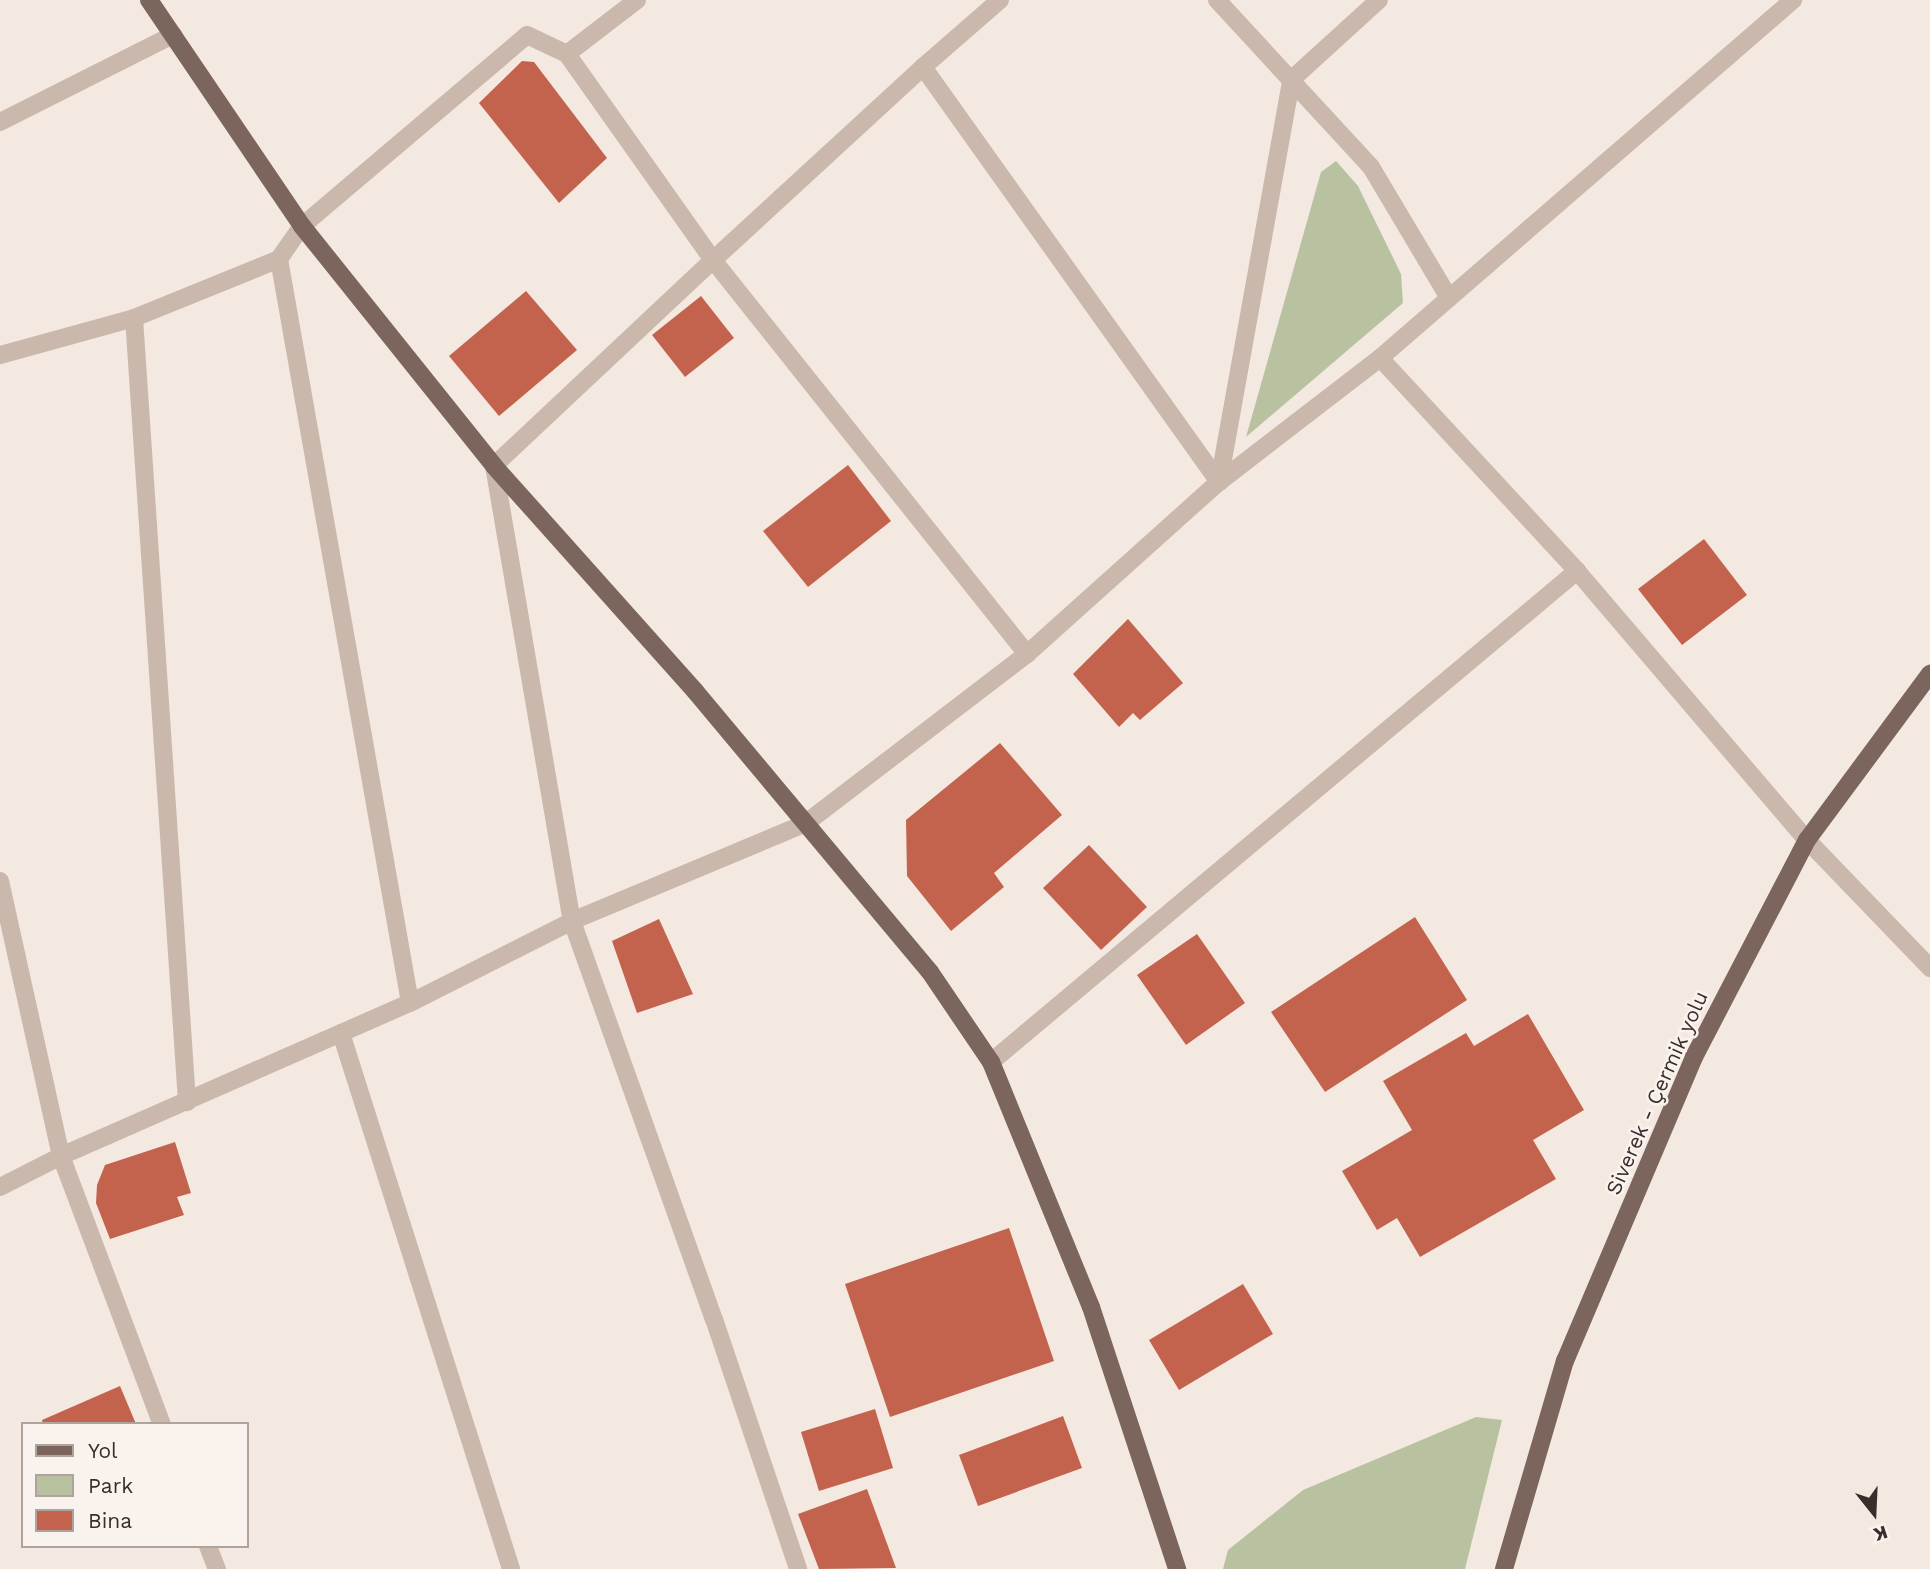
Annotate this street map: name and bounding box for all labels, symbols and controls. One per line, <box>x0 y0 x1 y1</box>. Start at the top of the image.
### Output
street label: Siverek - Çermik yolu <box>1600 987 1714 1199</box>
legend <box>21 1422 248 1548</box>
text: Yol <box>88 1438 118 1463</box>
text: Park <box>88 1473 133 1498</box>
north arrow <box>1839 1478 1909 1548</box>
text: Bina <box>88 1508 132 1533</box>
text: K <box>1871 1520 1890 1546</box>

